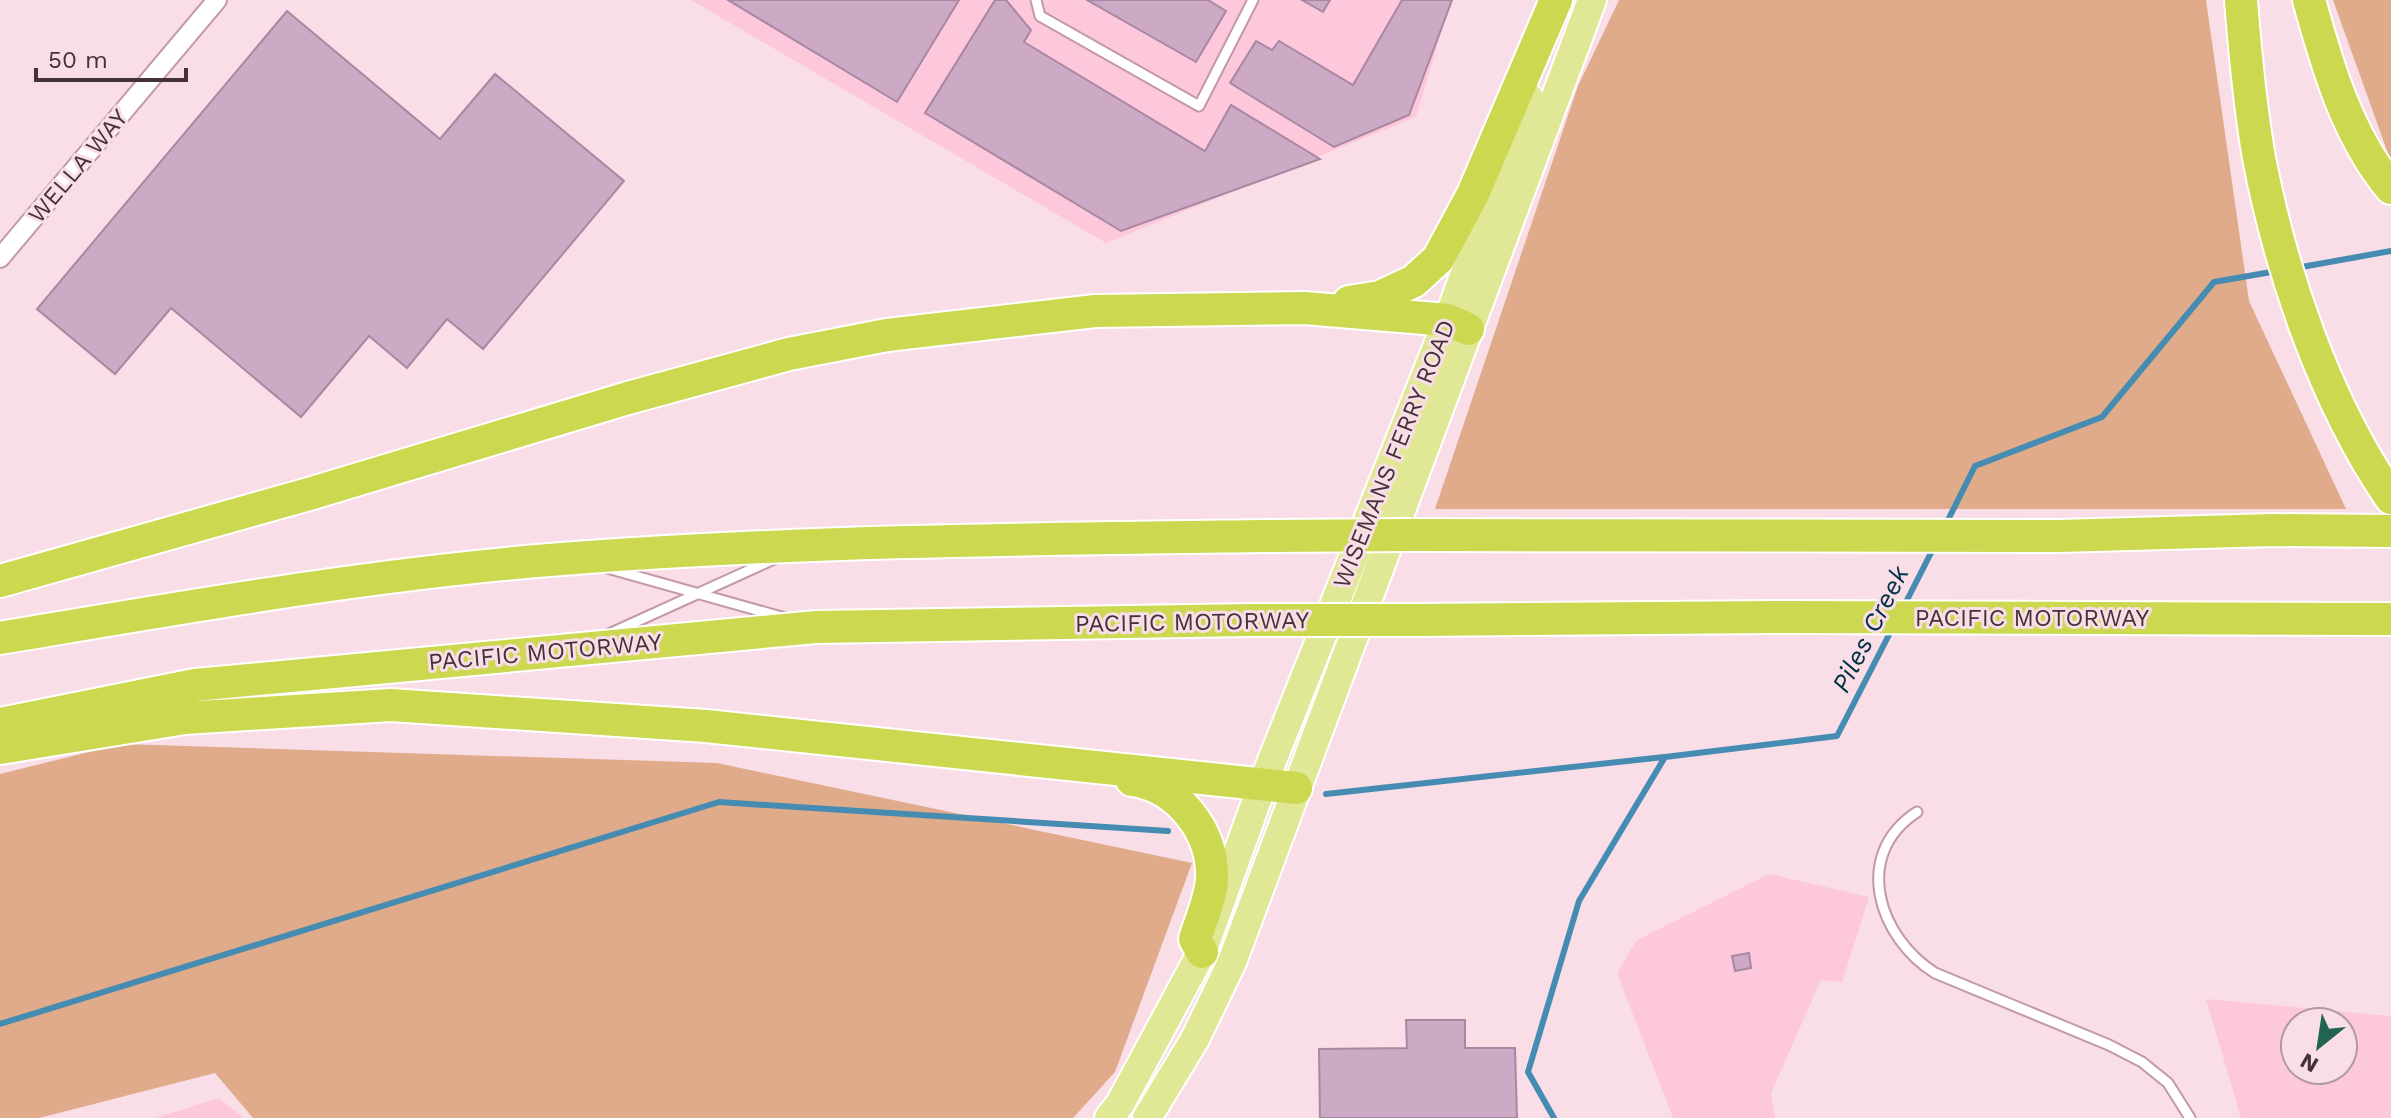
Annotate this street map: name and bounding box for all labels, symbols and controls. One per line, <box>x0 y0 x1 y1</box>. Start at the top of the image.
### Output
scale bar <box>36 32 186 82</box>
text: 50 m <box>48 46 108 74</box>
street label: WELLA WAY <box>22 103 134 229</box>
street label: WISEMANS FERRY ROAD <box>1327 316 1461 592</box>
water label: Piles Creek <box>1825 560 1915 697</box>
street label: PACIFIC MOTORWAY <box>1915 604 2150 632</box>
street label: PACIFIC MOTORWAY <box>1075 606 1310 638</box>
street label: PACIFIC MOTORWAY <box>427 628 663 676</box>
north arrow <box>2279 1006 2359 1086</box>
text: N <box>2296 1048 2323 1078</box>

